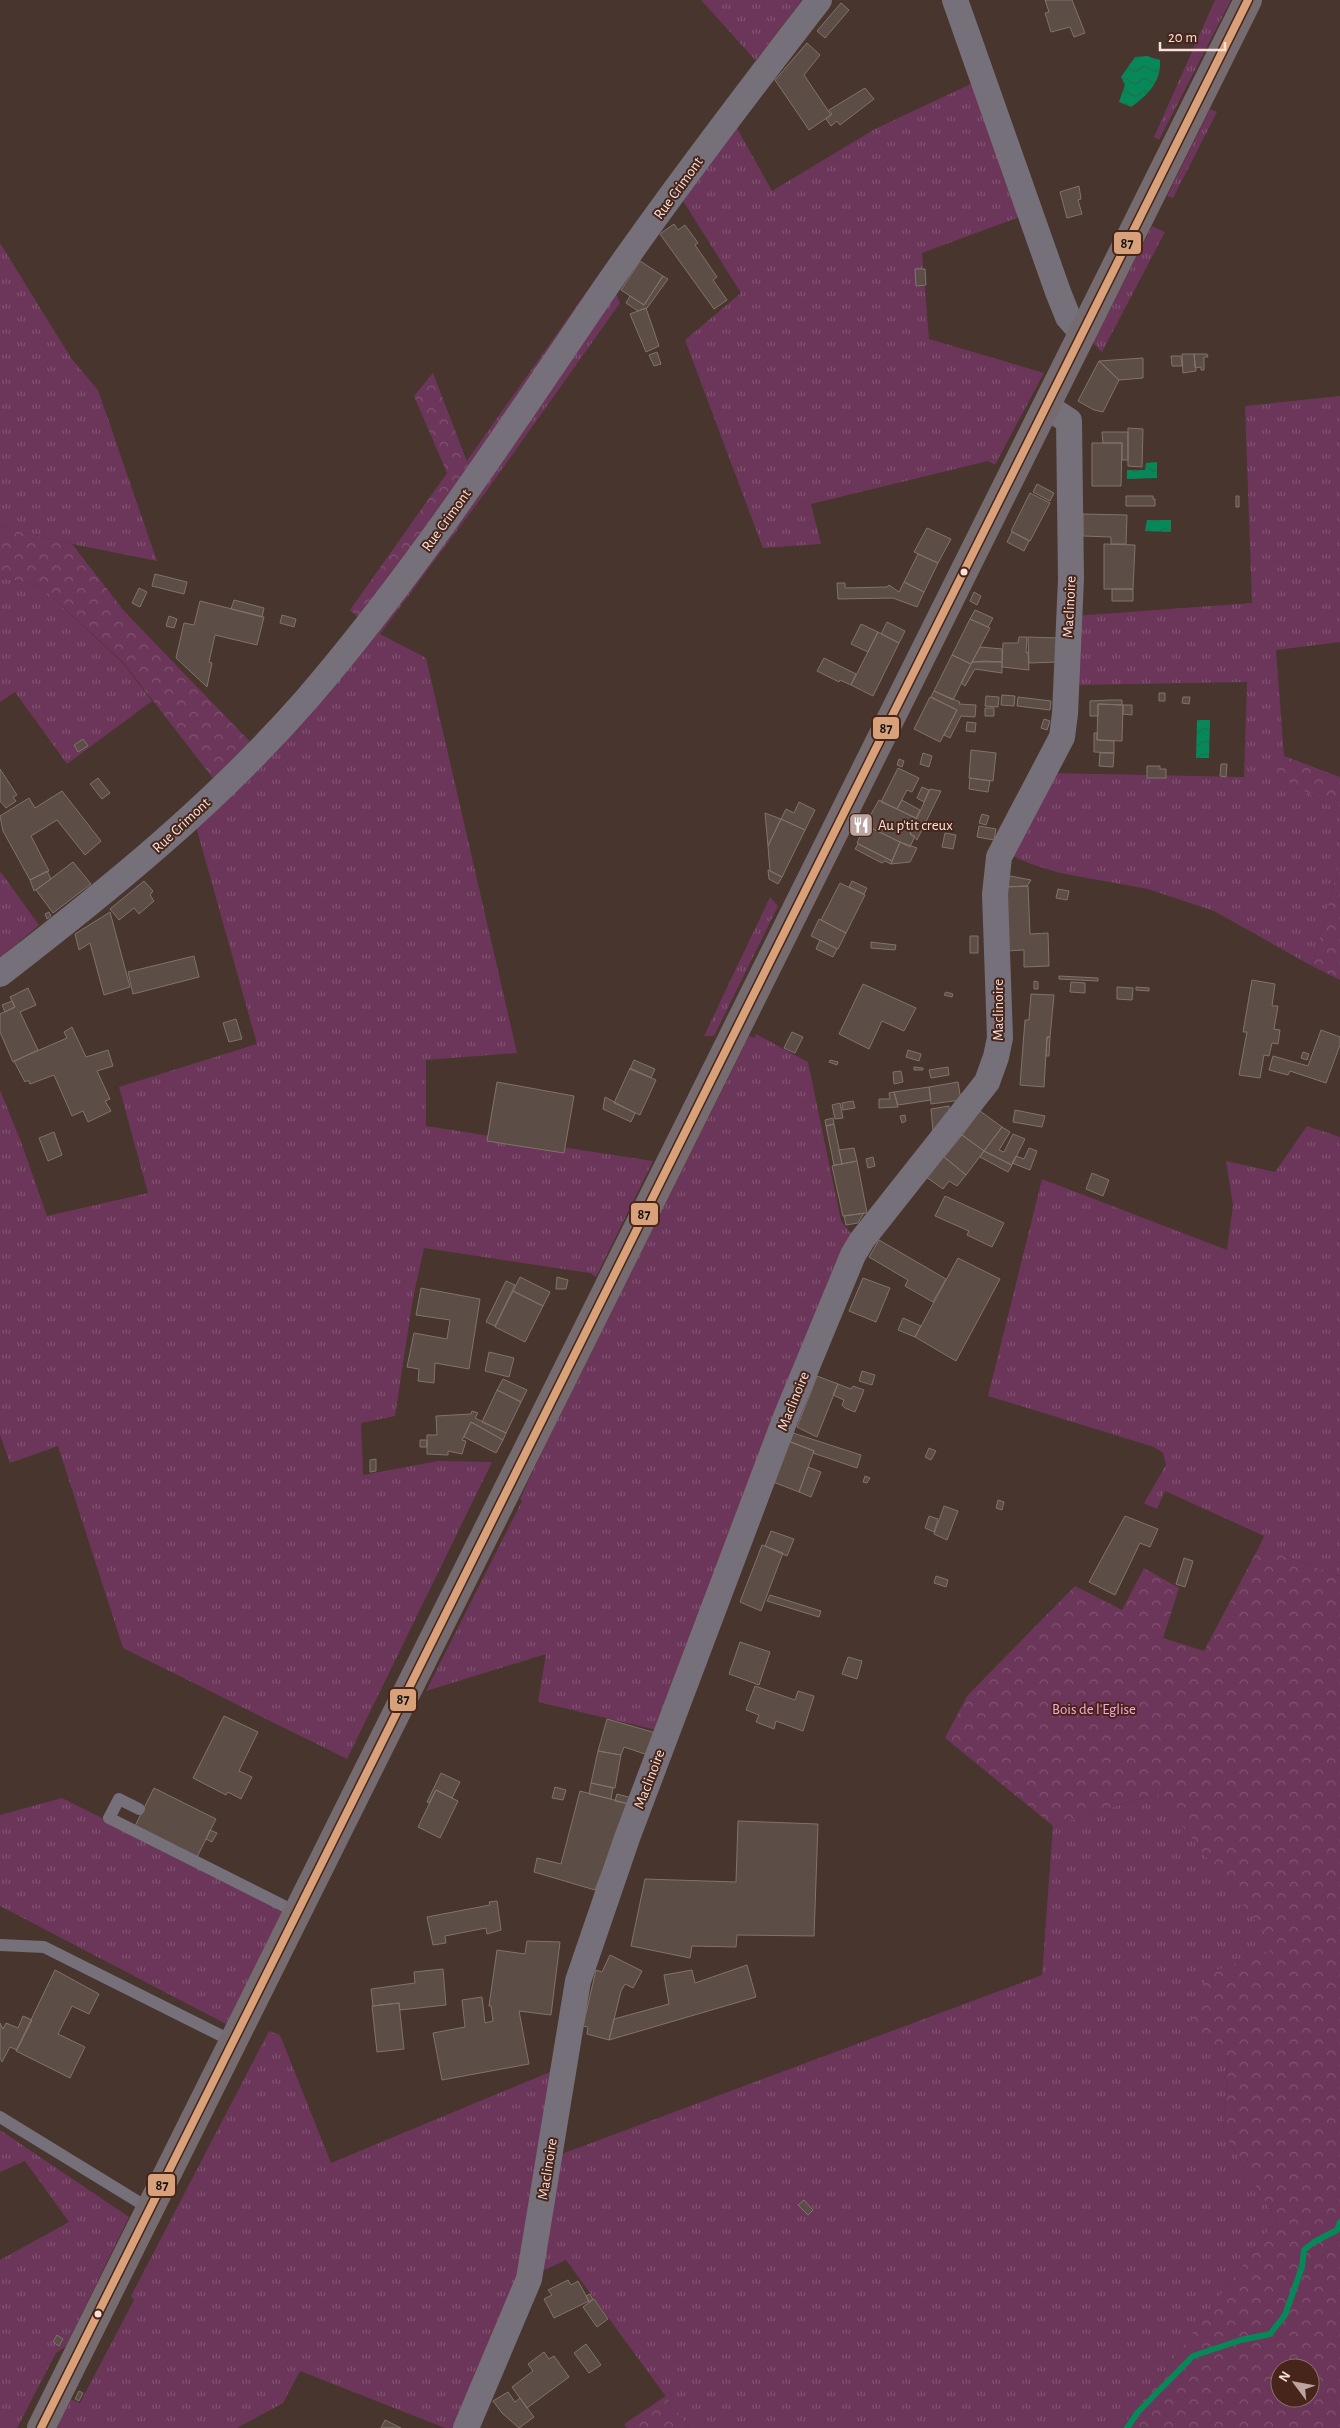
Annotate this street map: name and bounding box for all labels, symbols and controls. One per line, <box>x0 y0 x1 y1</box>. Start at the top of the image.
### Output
scale bar <box>1160 20 1225 52</box>
text: 20 m <box>1168 30 1197 45</box>
street label: Rue Crimont <box>651 154 706 222</box>
line badge: 87 <box>1113 231 1142 255</box>
text: 87 <box>1121 237 1133 251</box>
street label: Rue Crimont <box>419 486 474 554</box>
unlabelled marker <box>959 567 969 577</box>
street label: Maclinoire <box>1060 576 1079 638</box>
line badge: 87 <box>872 716 900 740</box>
text: 87 <box>880 722 892 736</box>
street label: Rue Crimont <box>150 795 213 856</box>
restaurant icon: Au p'tit creux <box>848 812 874 838</box>
place label: Au p'tit creux <box>878 818 953 833</box>
street label: Maclinoire <box>991 979 1006 1041</box>
line badge: 87 <box>630 1202 659 1226</box>
text: 87 <box>638 1208 650 1222</box>
street label: Maclinoire <box>775 1369 812 1433</box>
line badge: 87 <box>389 1688 417 1712</box>
text: 87 <box>397 1693 409 1707</box>
park label: Bois de l'Eglise <box>1052 1702 1136 1717</box>
street label: Maclinoire <box>631 1747 668 1811</box>
street label: Maclinoire <box>535 2137 560 2201</box>
line badge: 87 <box>147 2173 176 2197</box>
text: 87 <box>156 2179 168 2193</box>
unlabelled marker <box>93 2309 103 2319</box>
north arrow <box>1270 2358 1320 2408</box>
text: N <box>1276 2369 1293 2384</box>

